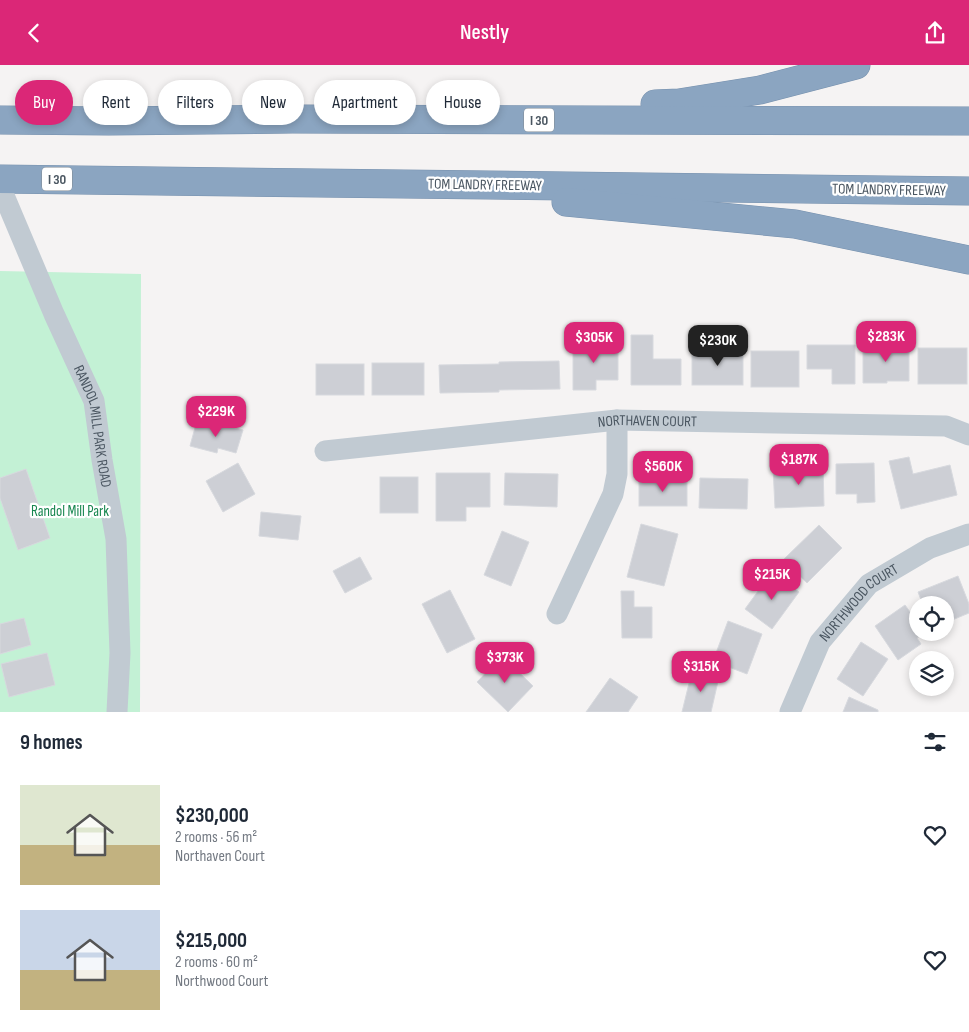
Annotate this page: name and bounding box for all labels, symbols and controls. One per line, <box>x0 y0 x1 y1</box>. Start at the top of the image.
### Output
icon: back <box>20 19 48 47</box>
text: Nestly <box>460 19 509 46</box>
icon: share <box>921 19 949 47</box>
chip: Buy <box>15 80 73 125</box>
chip: Rent <box>83 80 148 125</box>
chip: Filters <box>158 80 232 125</box>
chip: New <box>242 80 304 125</box>
chip: Apartment <box>314 80 416 125</box>
chip: House <box>426 80 500 125</box>
road number: I 30 <box>524 109 554 131</box>
road number: I 30 <box>42 167 72 191</box>
street label: TOM LANDRY FREEWAY <box>428 175 543 196</box>
street label: TOM LANDRY FREEWAY <box>832 180 947 201</box>
pin: $305K <box>559 321 629 364</box>
pin: $283K <box>851 321 921 363</box>
pin: $230K <box>683 325 753 367</box>
text: $283K <box>867 327 905 346</box>
text: $305K <box>575 328 613 347</box>
text: $230K <box>699 331 737 350</box>
street label: RANDOL MILL PARK ROAD <box>69 362 116 489</box>
pin: $229K <box>181 395 251 438</box>
text: $229K <box>197 402 235 421</box>
street label: NORTHAVEN COURT <box>597 410 697 431</box>
pin: $187K <box>764 443 834 486</box>
text: $187K <box>781 450 817 469</box>
pin: $560K <box>628 451 698 493</box>
text: $560K <box>644 457 682 476</box>
park label: Randol Mill Park <box>31 502 109 521</box>
pin: $215K <box>737 559 807 601</box>
street label: NORTHWOOD COURT <box>815 559 902 645</box>
text: $215K <box>754 565 790 584</box>
map controls <box>909 596 954 696</box>
button: locate <box>909 596 954 641</box>
pin: $373K <box>470 641 540 684</box>
text: $373K <box>486 648 524 667</box>
pin: $315K <box>666 651 736 693</box>
button: layers <box>909 651 954 696</box>
text: $315K <box>683 657 719 676</box>
icon: filters <box>921 728 949 756</box>
text: 9 homes <box>20 730 83 755</box>
text: $230,000 <box>175 803 249 828</box>
icon: home <box>60 805 120 865</box>
icon: heart <box>921 821 949 849</box>
text: 2 rooms · 56 m² <box>175 828 257 847</box>
text: Northaven Court <box>175 847 265 866</box>
text: $215,000 <box>175 928 247 953</box>
icon: home <box>60 930 120 990</box>
icon: heart <box>921 946 949 974</box>
text: 2 rooms · 60 m² <box>175 953 258 972</box>
text: Northwood Court <box>175 972 268 991</box>

